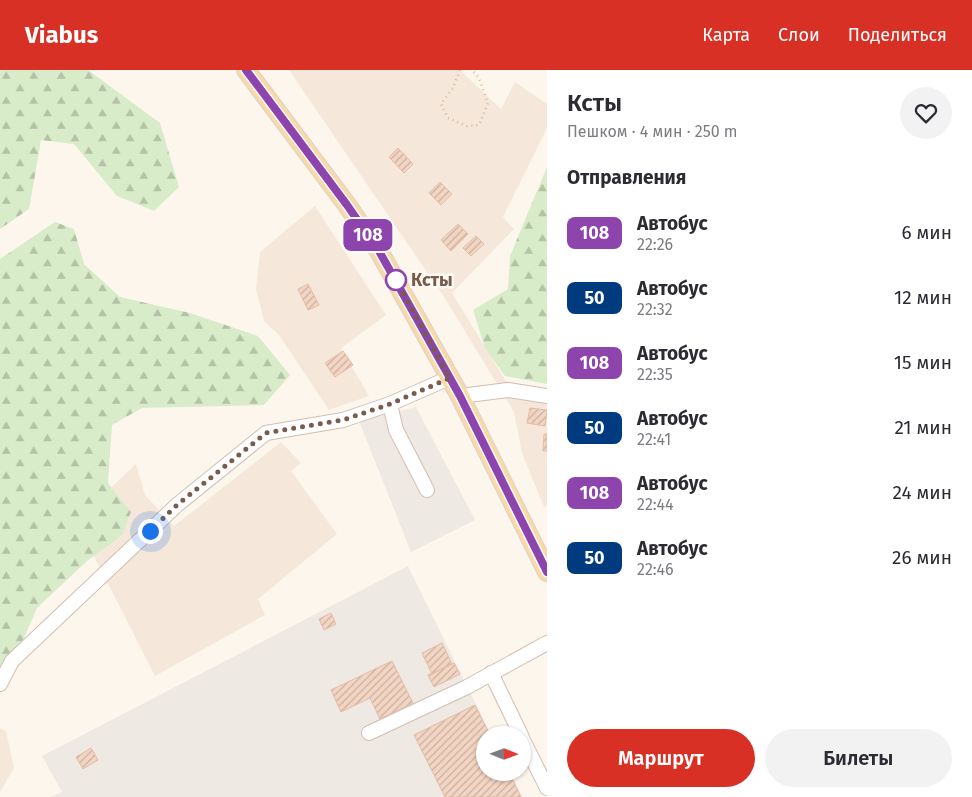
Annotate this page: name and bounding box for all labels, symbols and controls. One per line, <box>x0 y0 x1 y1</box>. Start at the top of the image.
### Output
text: Viabus <box>25 21 98 49</box>
text: Карта <box>702 24 750 46</box>
text: Слои <box>778 24 820 46</box>
text: Поделиться <box>848 24 947 46</box>
button: heart <box>900 87 952 139</box>
text: Ксты <box>567 89 622 117</box>
text: Пешком · 4 мин · 250 m <box>567 122 738 141</box>
text: Отправления <box>567 166 686 189</box>
text: Автобус <box>637 212 708 235</box>
line badge: 108 <box>339 219 397 251</box>
text: 6 мин <box>901 221 952 244</box>
text: 108 <box>580 222 609 244</box>
text: 108 <box>353 224 383 246</box>
text: 22:26 <box>637 235 673 254</box>
marker: Ксты <box>385 269 407 291</box>
place label: Ксты <box>411 269 453 291</box>
text: Автобус <box>637 277 708 300</box>
text: 12 мин <box>894 286 952 309</box>
text: 50 <box>584 287 605 309</box>
text: 22:32 <box>637 300 673 319</box>
text: Автобус <box>637 342 708 365</box>
text: 15 мин <box>894 351 952 374</box>
text: 108 <box>580 352 609 374</box>
text: 22:35 <box>637 365 673 384</box>
text: Автобус <box>637 407 708 430</box>
text: 21 мин <box>894 416 952 439</box>
text: 50 <box>584 417 605 439</box>
text: 22:41 <box>637 430 671 449</box>
text: Автобус <box>637 472 708 495</box>
text: 24 мин <box>893 481 952 504</box>
text: 108 <box>580 482 609 504</box>
text: 22:44 <box>637 495 674 514</box>
your location <box>138 519 163 544</box>
text: Автобус <box>637 537 708 560</box>
text: 26 мин <box>892 546 952 569</box>
text: 50 <box>584 547 605 569</box>
text: 22:46 <box>637 560 674 579</box>
north arrow <box>476 726 531 781</box>
map controls <box>476 726 531 781</box>
button: Маршрут <box>567 729 755 787</box>
button: Билеты <box>765 729 952 787</box>

